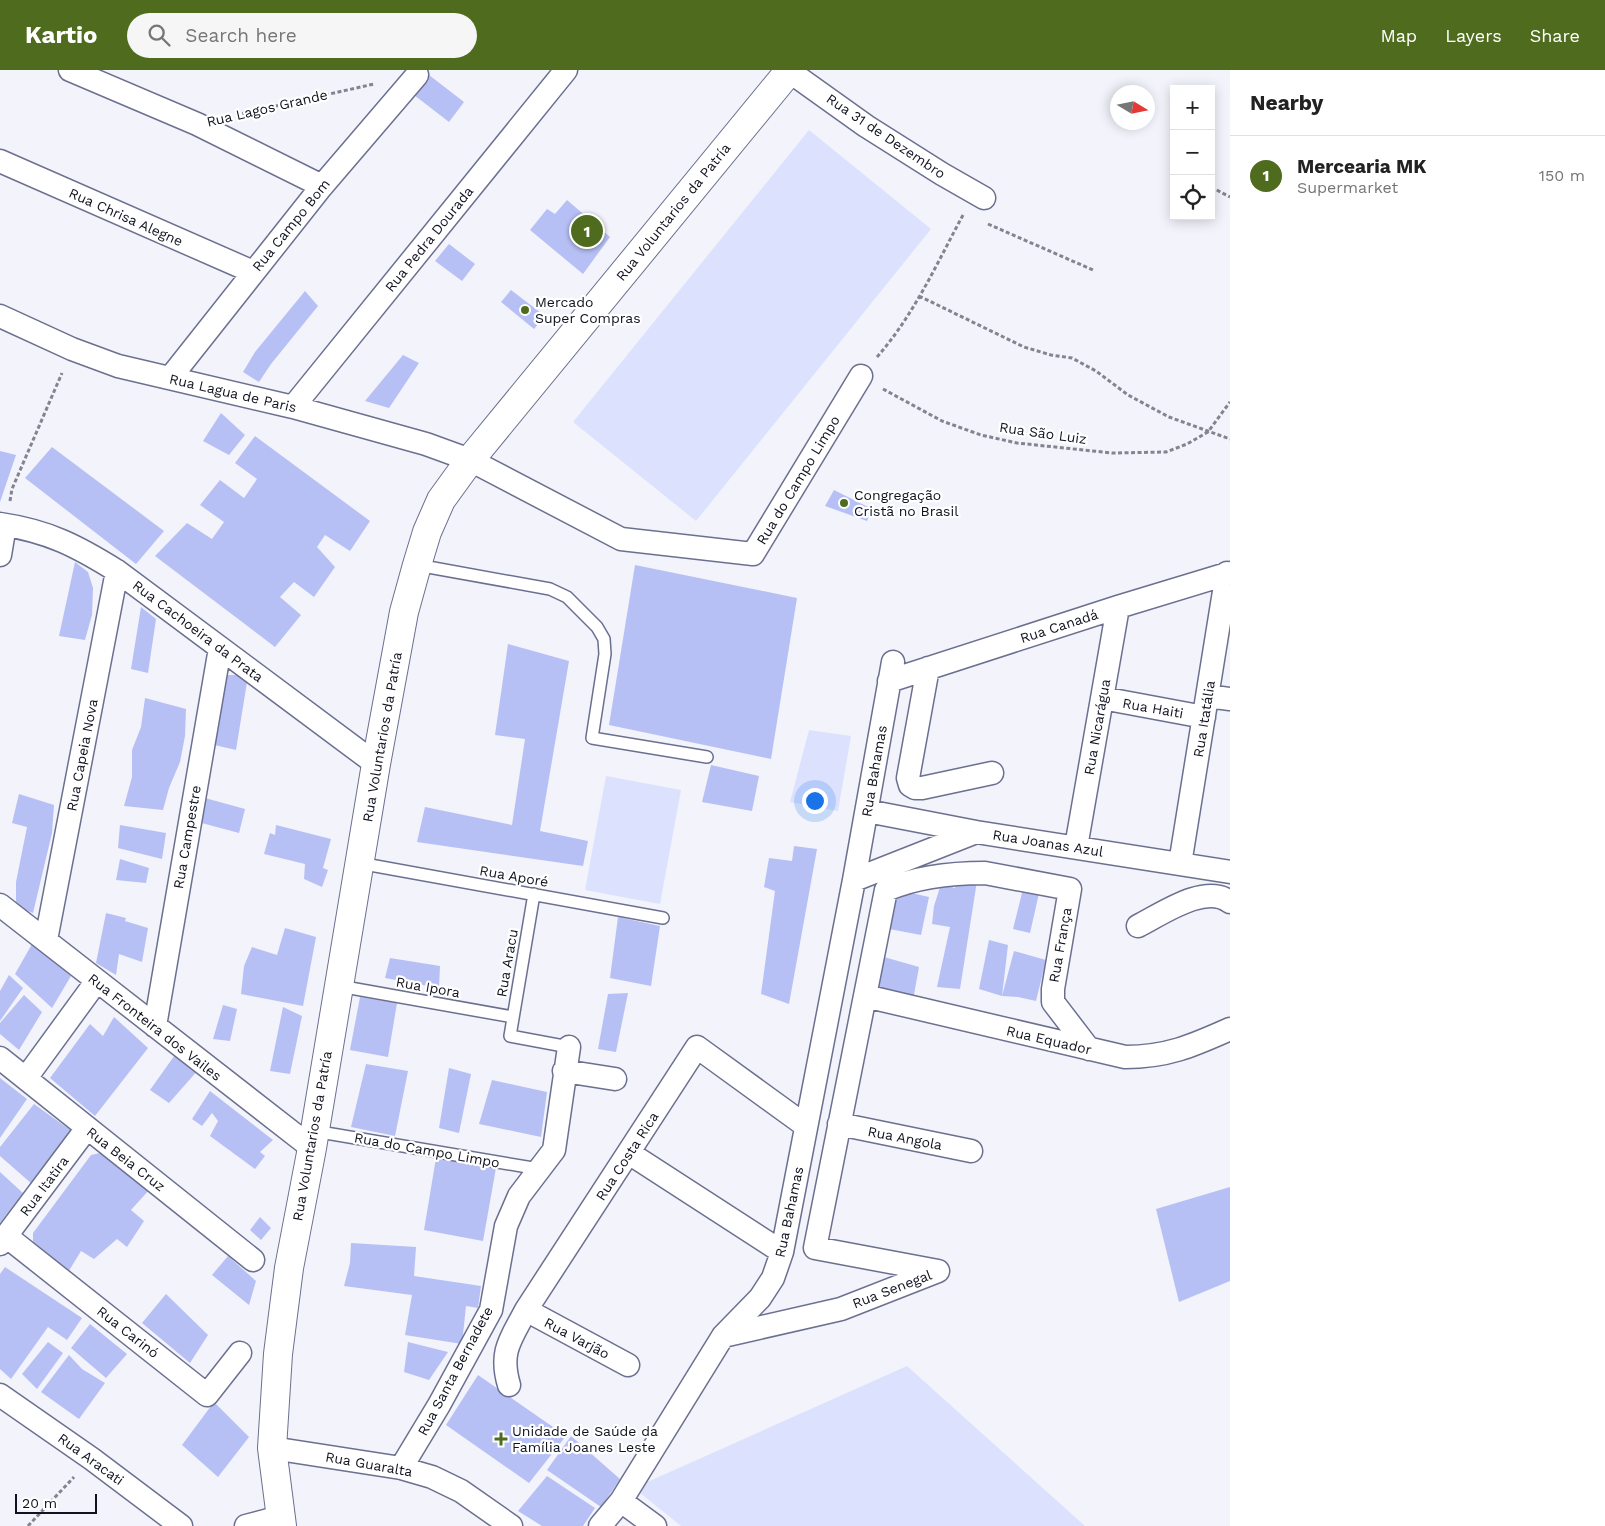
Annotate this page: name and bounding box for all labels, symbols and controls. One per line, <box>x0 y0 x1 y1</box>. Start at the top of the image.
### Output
search box <box>127 13 477 58</box>
text: Kartio <box>25 21 97 49</box>
icon: search <box>145 21 173 49</box>
text: Search here <box>185 24 297 47</box>
text: Map <box>1380 25 1417 46</box>
text: Layers <box>1445 25 1502 46</box>
text: Share <box>1530 25 1580 46</box>
north arrow <box>1110 85 1155 130</box>
map controls <box>1170 85 1215 220</box>
button: + <box>1170 85 1215 130</box>
street label: Rua Lagos Grande <box>205 86 329 130</box>
street label: Rua 31 de Dezembro <box>824 90 948 182</box>
text: Nearby <box>1250 90 1323 115</box>
button: − <box>1170 130 1215 175</box>
street label: Rua Voluntarios da Patría <box>613 140 733 284</box>
text: Mercearia MK <box>1297 155 1426 178</box>
text: 1 <box>1263 166 1269 185</box>
text: 150 m <box>1539 166 1585 185</box>
button: locate <box>1170 175 1215 220</box>
street label: Rua Campo Bom <box>249 176 333 274</box>
text: Supermarket <box>1297 178 1398 197</box>
street label: Rua Pedra Dourada <box>382 183 476 295</box>
street label: Rua Chrisa Alegne <box>67 185 185 249</box>
pin: 1 <box>571 212 603 250</box>
place label: Mercado Super Compras <box>535 294 641 326</box>
marker: Mercado Super Compras <box>519 304 531 316</box>
street label: Rua Lagua de Paris <box>168 371 298 415</box>
street label: Rua do Campo Limpo <box>753 413 843 547</box>
street label: Rua São Luiz <box>998 419 1088 447</box>
place label: Congregação Cristã no Brasil <box>854 487 959 519</box>
marker: Congregação Cristã no Brasil <box>838 497 850 509</box>
street label: Rua Cachoeira da Prata <box>130 577 266 685</box>
street label: Rua Canadá <box>1018 606 1100 646</box>
street label: Rua Voluntarios da Patría <box>359 651 405 823</box>
street label: Rua Nicarágua <box>1081 678 1113 776</box>
street label: Rua Itatália <box>1190 679 1218 759</box>
street label: Rua Haiti <box>1121 695 1185 721</box>
street label: Rua Capeia Nova <box>63 697 101 813</box>
street label: Rua Bahamas <box>858 724 890 818</box>
street label: Rua Campestre <box>170 784 204 890</box>
your location <box>802 788 828 814</box>
street label: Rua Joanas Azul <box>992 826 1105 860</box>
street label: Rua Aporé <box>478 862 550 890</box>
street label: Rua França <box>1046 906 1074 984</box>
street label: Rua Aracu <box>493 928 521 998</box>
street label: Rua Fronteira dos Vailes <box>85 970 225 1084</box>
street label: Rua Ipora <box>395 973 461 1001</box>
street label: Rua Equador <box>1005 1022 1093 1058</box>
street label: Rua Voluntarios da Patría <box>289 1050 335 1222</box>
street label: Rua Costa Rica <box>592 1109 662 1203</box>
street label: Rua Beia Cruz <box>84 1123 168 1195</box>
street label: Rua Angola <box>866 1123 944 1153</box>
street label: Rua do Campo Limpo <box>353 1129 501 1171</box>
street label: Rua Itatira <box>16 1153 72 1219</box>
street label: Rua Bahamas <box>772 1165 806 1259</box>
street label: Rua Senegal <box>850 1266 935 1311</box>
street label: Rua Carinó <box>94 1303 162 1361</box>
street label: Rua Santa Bernadete <box>414 1304 496 1438</box>
street label: Rua Varjão <box>542 1314 612 1362</box>
place label: Unidade de Saúde da Família Joanes Leste <box>512 1423 658 1455</box>
street label: Rua Aracati <box>55 1430 127 1488</box>
marker: Unidade de Saúde da Família Joanes Leste <box>494 1432 508 1446</box>
street label: Rua Guaralta <box>324 1448 414 1480</box>
scale bar <box>15 1491 98 1514</box>
text: 20 m <box>22 1495 57 1511</box>

